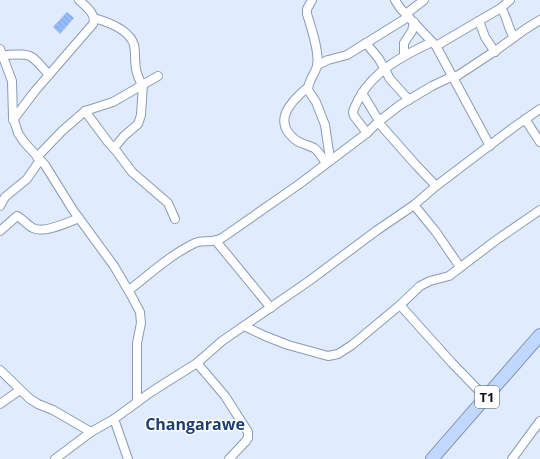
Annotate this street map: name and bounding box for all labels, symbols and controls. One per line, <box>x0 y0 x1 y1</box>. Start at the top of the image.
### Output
road number: T1 <box>475 386 499 408</box>
district label: Changarawe <box>145 413 245 435</box>

